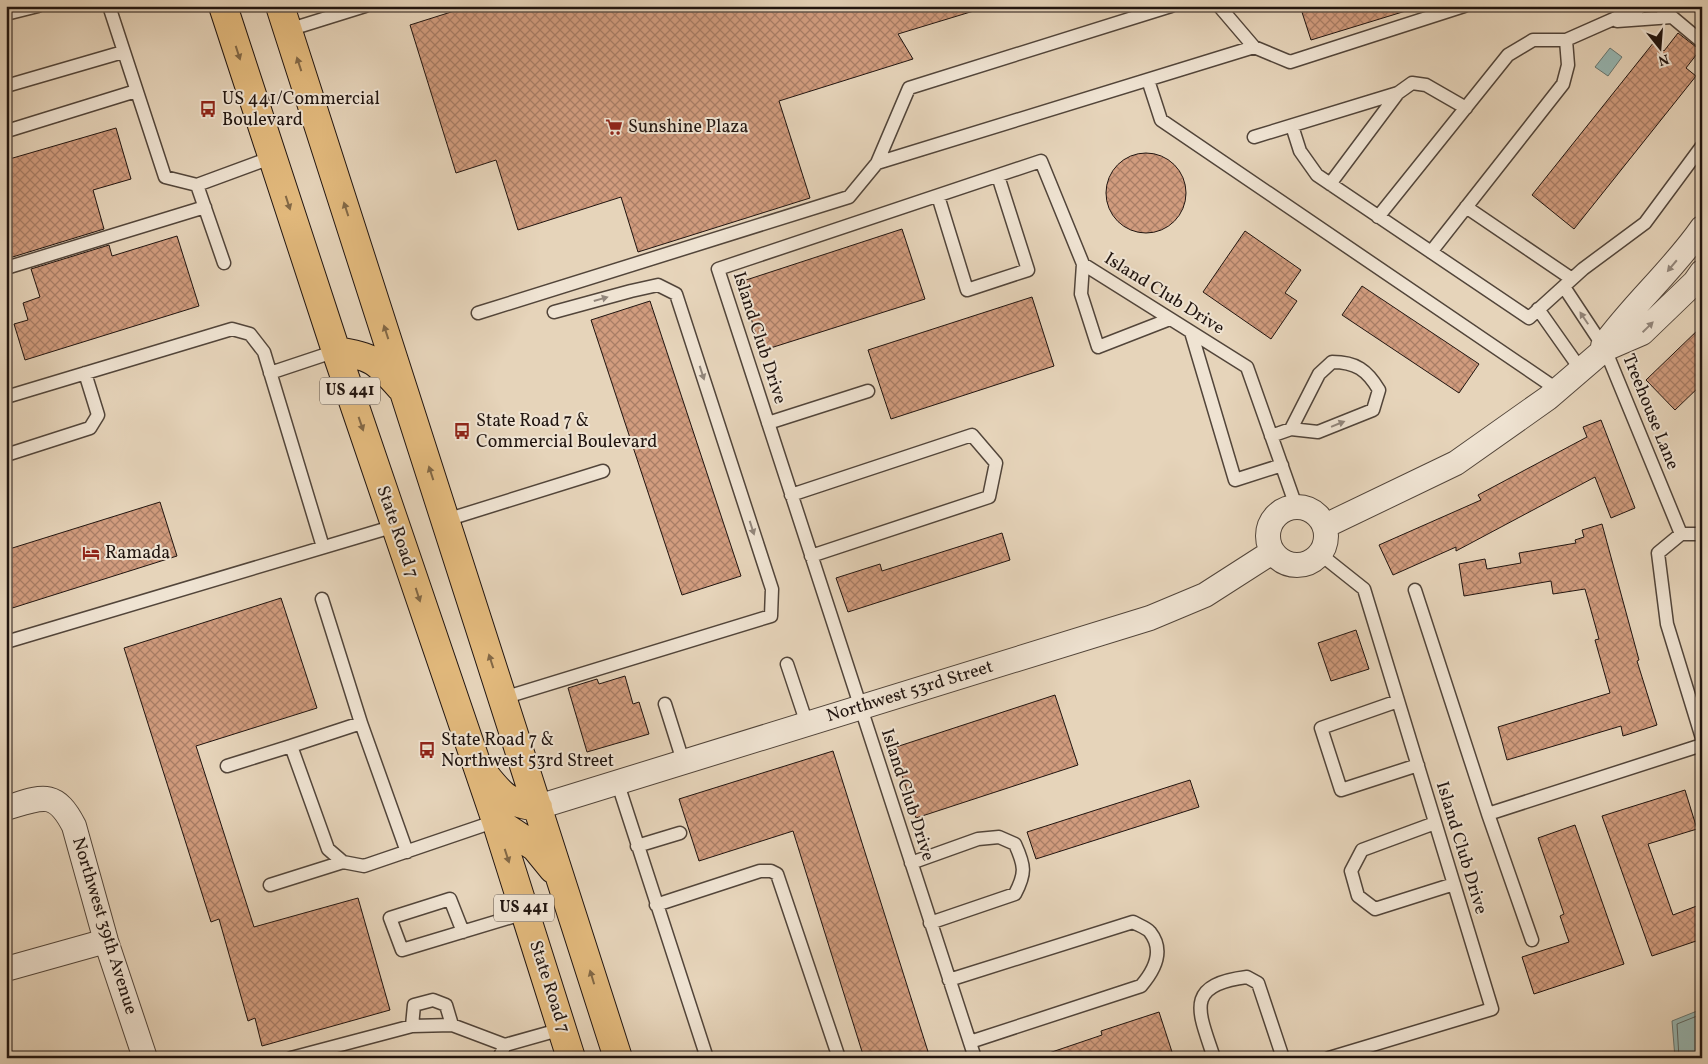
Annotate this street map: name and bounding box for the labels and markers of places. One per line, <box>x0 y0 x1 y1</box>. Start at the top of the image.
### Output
place label: US 441/Commercial Boulevard <box>222 87 380 133</box>
bus stop icon: US 441/Commercial Boulevard <box>198 99 218 119</box>
place label: Sunshine Plaza <box>628 115 748 140</box>
supermarket icon: Sunshine Plaza <box>604 117 624 137</box>
place label: State Road 7 & Commercial Boulevard <box>476 409 658 455</box>
bus stop icon: State Road 7 & Commercial Boulevard <box>452 421 472 441</box>
place label: Ramada <box>105 541 170 566</box>
hotel icon: Ramada <box>81 543 101 563</box>
place label: State Road 7 & Northwest 53rd Street <box>441 728 614 774</box>
bus stop icon: State Road 7 & Northwest 53rd Street <box>417 740 437 760</box>

